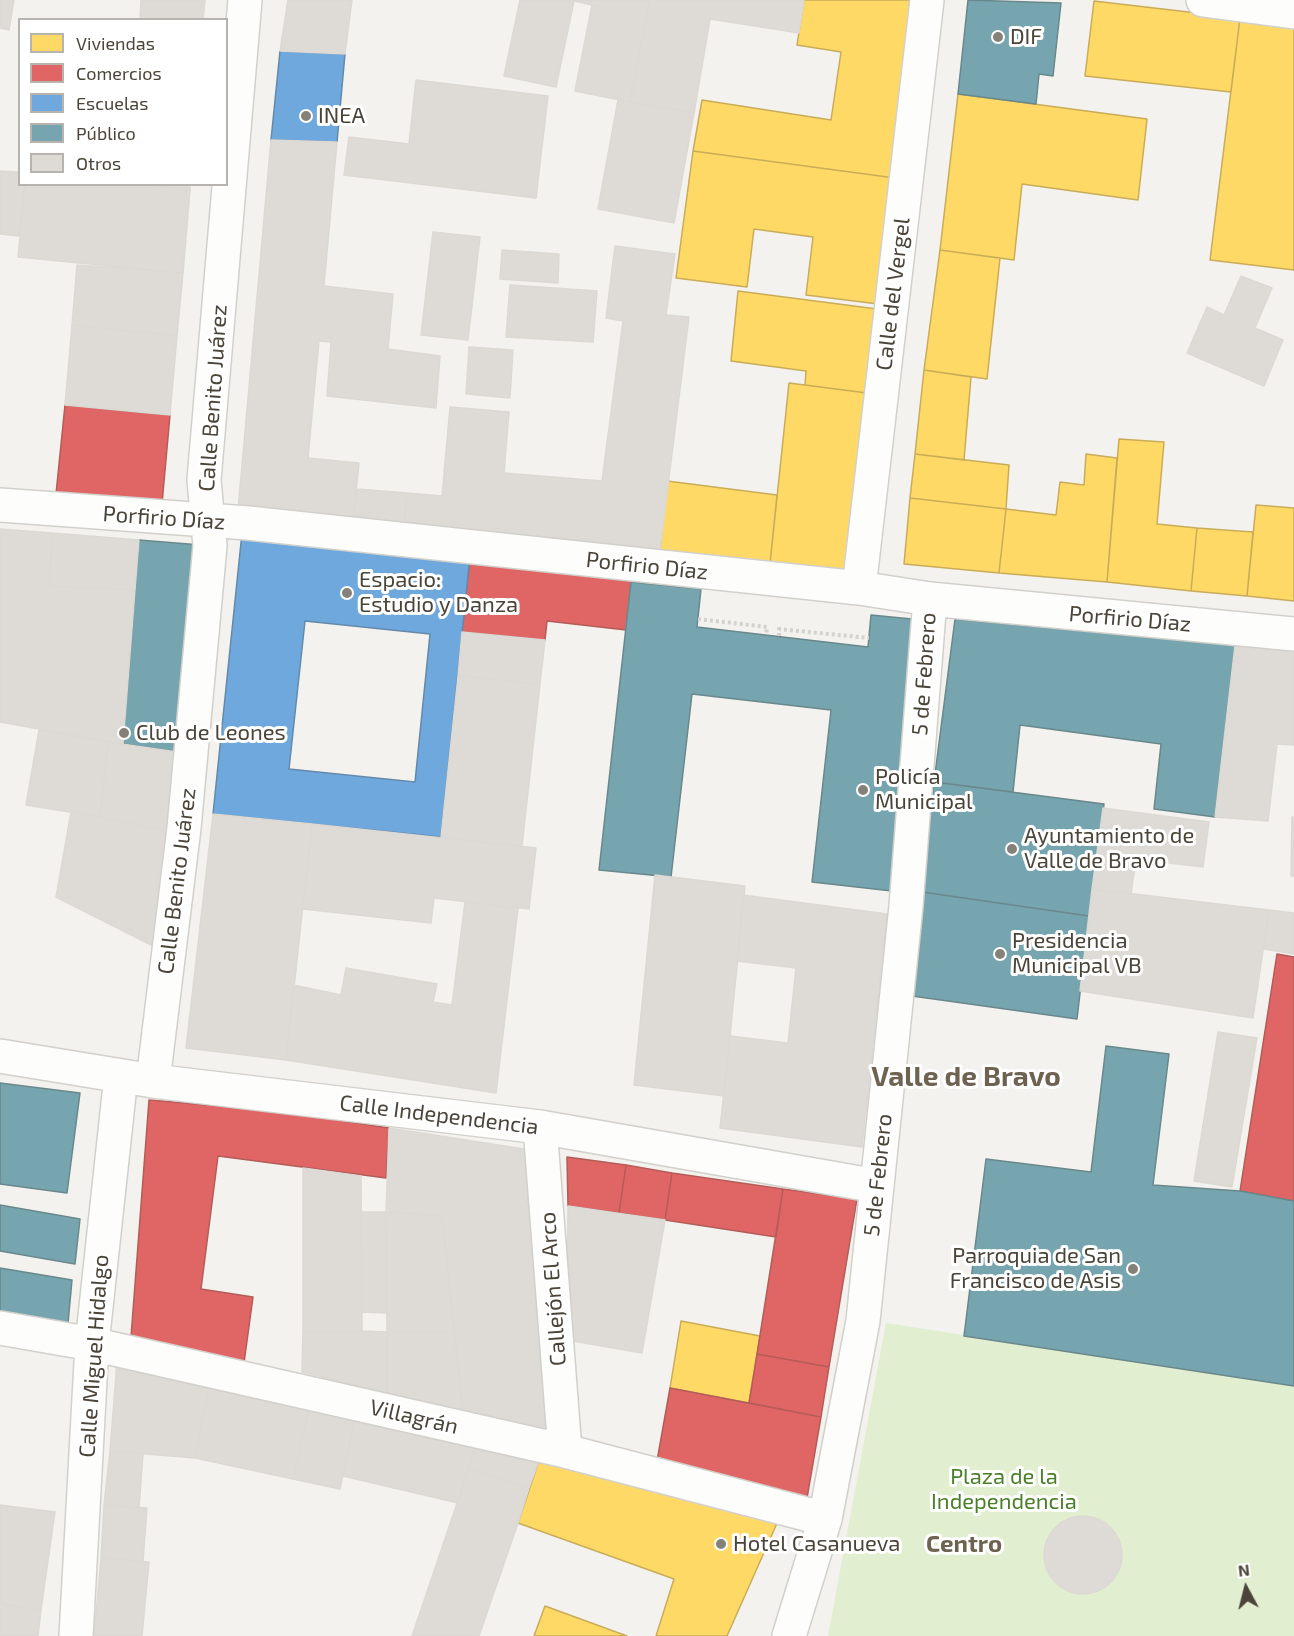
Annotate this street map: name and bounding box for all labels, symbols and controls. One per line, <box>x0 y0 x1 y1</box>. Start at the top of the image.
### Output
legend <box>18 18 228 186</box>
place label: DIF <box>1010 24 1042 50</box>
marker: DIF <box>991 30 1005 44</box>
text: Viviendas <box>76 32 155 54</box>
text: Comercios <box>76 62 162 84</box>
text: Escuelas <box>76 92 148 114</box>
place label: INEA <box>318 103 365 129</box>
marker: INEA <box>299 109 313 123</box>
text: Público <box>76 122 136 144</box>
text: Otros <box>76 152 121 174</box>
street label: Calle del Vergel <box>871 216 915 372</box>
street label: Calle Benito Juárez <box>193 304 233 492</box>
street label: Porfirio Díaz <box>102 501 226 535</box>
street label: Porfirio Díaz <box>585 546 709 586</box>
place label: Espacio: Estudio y Danza <box>359 567 518 618</box>
marker: Espacio: Estudio y Danza <box>340 586 354 600</box>
street label: Porfirio Díaz <box>1068 601 1192 637</box>
street label: 5 de Febrero <box>907 612 941 736</box>
place label: Club de Leones <box>136 720 286 746</box>
marker: Club de Leones <box>117 726 131 740</box>
place label: Policía Municipal <box>875 764 973 816</box>
marker: Policía Municipal <box>856 783 870 797</box>
street label: Calle Benito Juárez <box>152 786 202 976</box>
place label: Ayuntamiento de Valle de Bravo <box>1024 823 1194 874</box>
marker: Ayuntamiento de Valle de Bravo <box>1005 842 1019 856</box>
place label: Presidencia Municipal VB <box>1012 928 1142 980</box>
marker: Presidencia Municipal VB <box>993 947 1007 961</box>
district label: Valle de Bravo <box>871 1060 1061 1094</box>
street label: Calle Independencia <box>338 1090 540 1140</box>
street label: 5 de Febrero <box>858 1112 898 1238</box>
street label: Callejón El Arco <box>534 1211 572 1367</box>
place label: Parroquia de San Francisco de Asis <box>950 1243 1121 1294</box>
street label: Calle Miguel Hidalgo <box>74 1254 114 1458</box>
marker: Parroquia de San Francisco de Asis <box>1126 1262 1140 1276</box>
street label: Villagrán <box>367 1394 461 1440</box>
park label: Plaza de la Independencia <box>931 1464 1077 1516</box>
district label: Centro <box>926 1530 1002 1558</box>
place label: Hotel Casanueva <box>733 1531 900 1557</box>
marker: Hotel Casanueva <box>714 1537 728 1551</box>
north arrow <box>1216 1558 1276 1618</box>
text: N <box>1237 1560 1251 1580</box>

